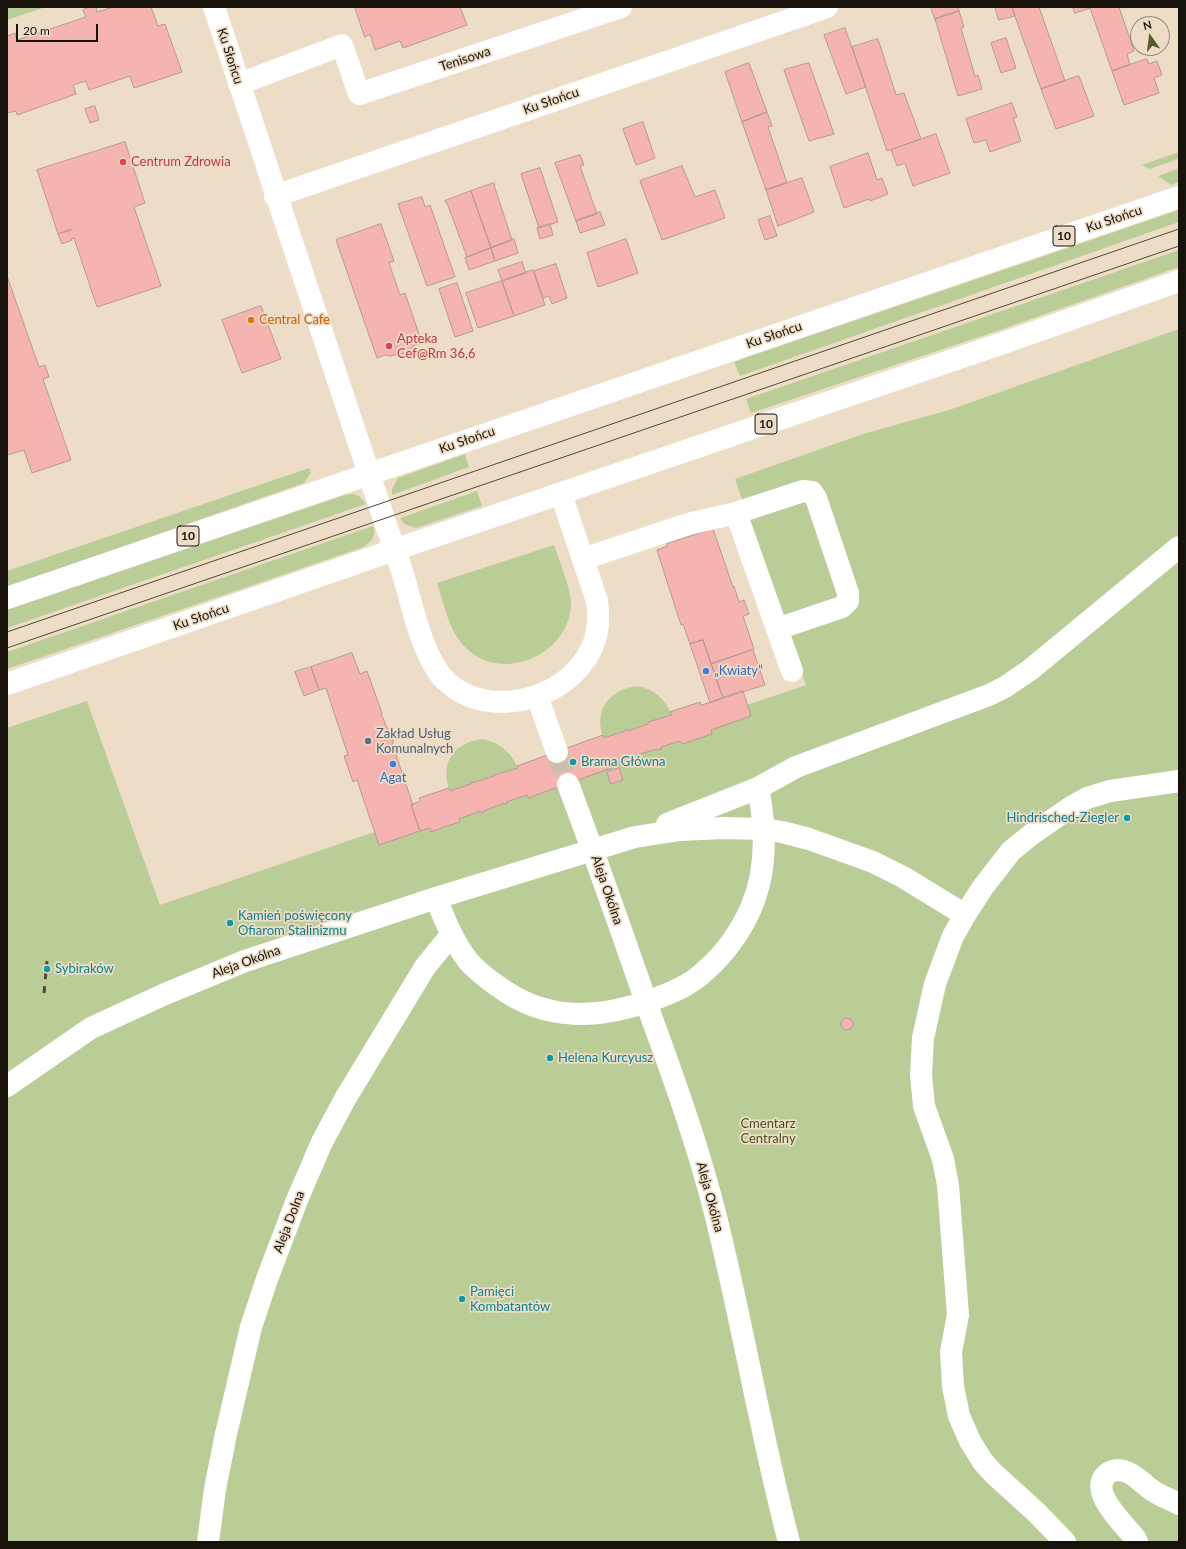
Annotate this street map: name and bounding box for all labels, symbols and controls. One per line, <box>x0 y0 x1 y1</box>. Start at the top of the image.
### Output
scale bar <box>18 16 100 42</box>
north arrow <box>1130 16 1170 56</box>
text: N <box>1142 18 1153 32</box>
text: 20 m <box>23 23 50 38</box>
street label: Ku Słońcu <box>214 26 246 86</box>
street label: Tenisowa <box>437 43 493 75</box>
street label: Ku Słońcu <box>521 84 581 118</box>
place label: Centrum Zdrowia <box>131 154 231 170</box>
marker: Centrum Zdrowia <box>118 157 128 167</box>
street label: Ku Słońcu <box>1084 202 1144 236</box>
road number: 10 <box>1053 226 1075 246</box>
place label: Central Cafe <box>259 312 330 328</box>
marker: Central Cafe <box>246 315 256 325</box>
street label: Ku Słońcu <box>744 318 804 352</box>
place label: Apteka Cef@Rm 36,6 <box>397 331 475 362</box>
marker: Apteka Cef@Rm 36,6 <box>384 341 394 351</box>
road number: 10 <box>755 414 777 434</box>
street label: Ku Słońcu <box>437 423 497 457</box>
road number: 10 <box>177 526 199 546</box>
street label: Ku Słońcu <box>171 600 231 634</box>
place label: „Kwiaty” <box>714 663 763 679</box>
marker: „Kwiaty” <box>701 666 711 676</box>
place label: Zakład Usług Komunalnych <box>376 726 453 757</box>
marker: Zakład Usług Komunalnych <box>363 736 373 746</box>
place label: Brama Główna <box>581 754 665 770</box>
marker: Brama Główna <box>568 757 578 767</box>
marker: Agat <box>388 759 398 769</box>
place label: Agat <box>380 770 406 786</box>
place label: Hindrisched-Ziegler <box>1006 810 1119 826</box>
marker: Hindrisched-Ziegler <box>1122 813 1132 823</box>
street label: Aleja Okólna <box>588 853 626 927</box>
place label: Kamień poświęcony Ofiarom Stalinizmu <box>238 908 352 939</box>
marker: Kamień poświęcony Ofiarom Stalinizmu <box>225 918 235 928</box>
street label: Aleja Okólna <box>209 942 283 982</box>
place label: Sybiraków <box>55 961 114 977</box>
marker: Sybiraków <box>42 964 52 974</box>
place label: Helena Kurcyusz <box>558 1050 653 1066</box>
marker: Helena Kurcyusz <box>545 1053 555 1063</box>
park label: Cmentarz Centralny <box>740 1116 796 1147</box>
street label: Aleja Okólna <box>693 1160 727 1234</box>
street label: Aleja Dolna <box>270 1189 308 1255</box>
place label: Pamięci Kombatantów <box>470 1284 550 1315</box>
marker: Pamięci Kombatantów <box>457 1294 467 1304</box>

